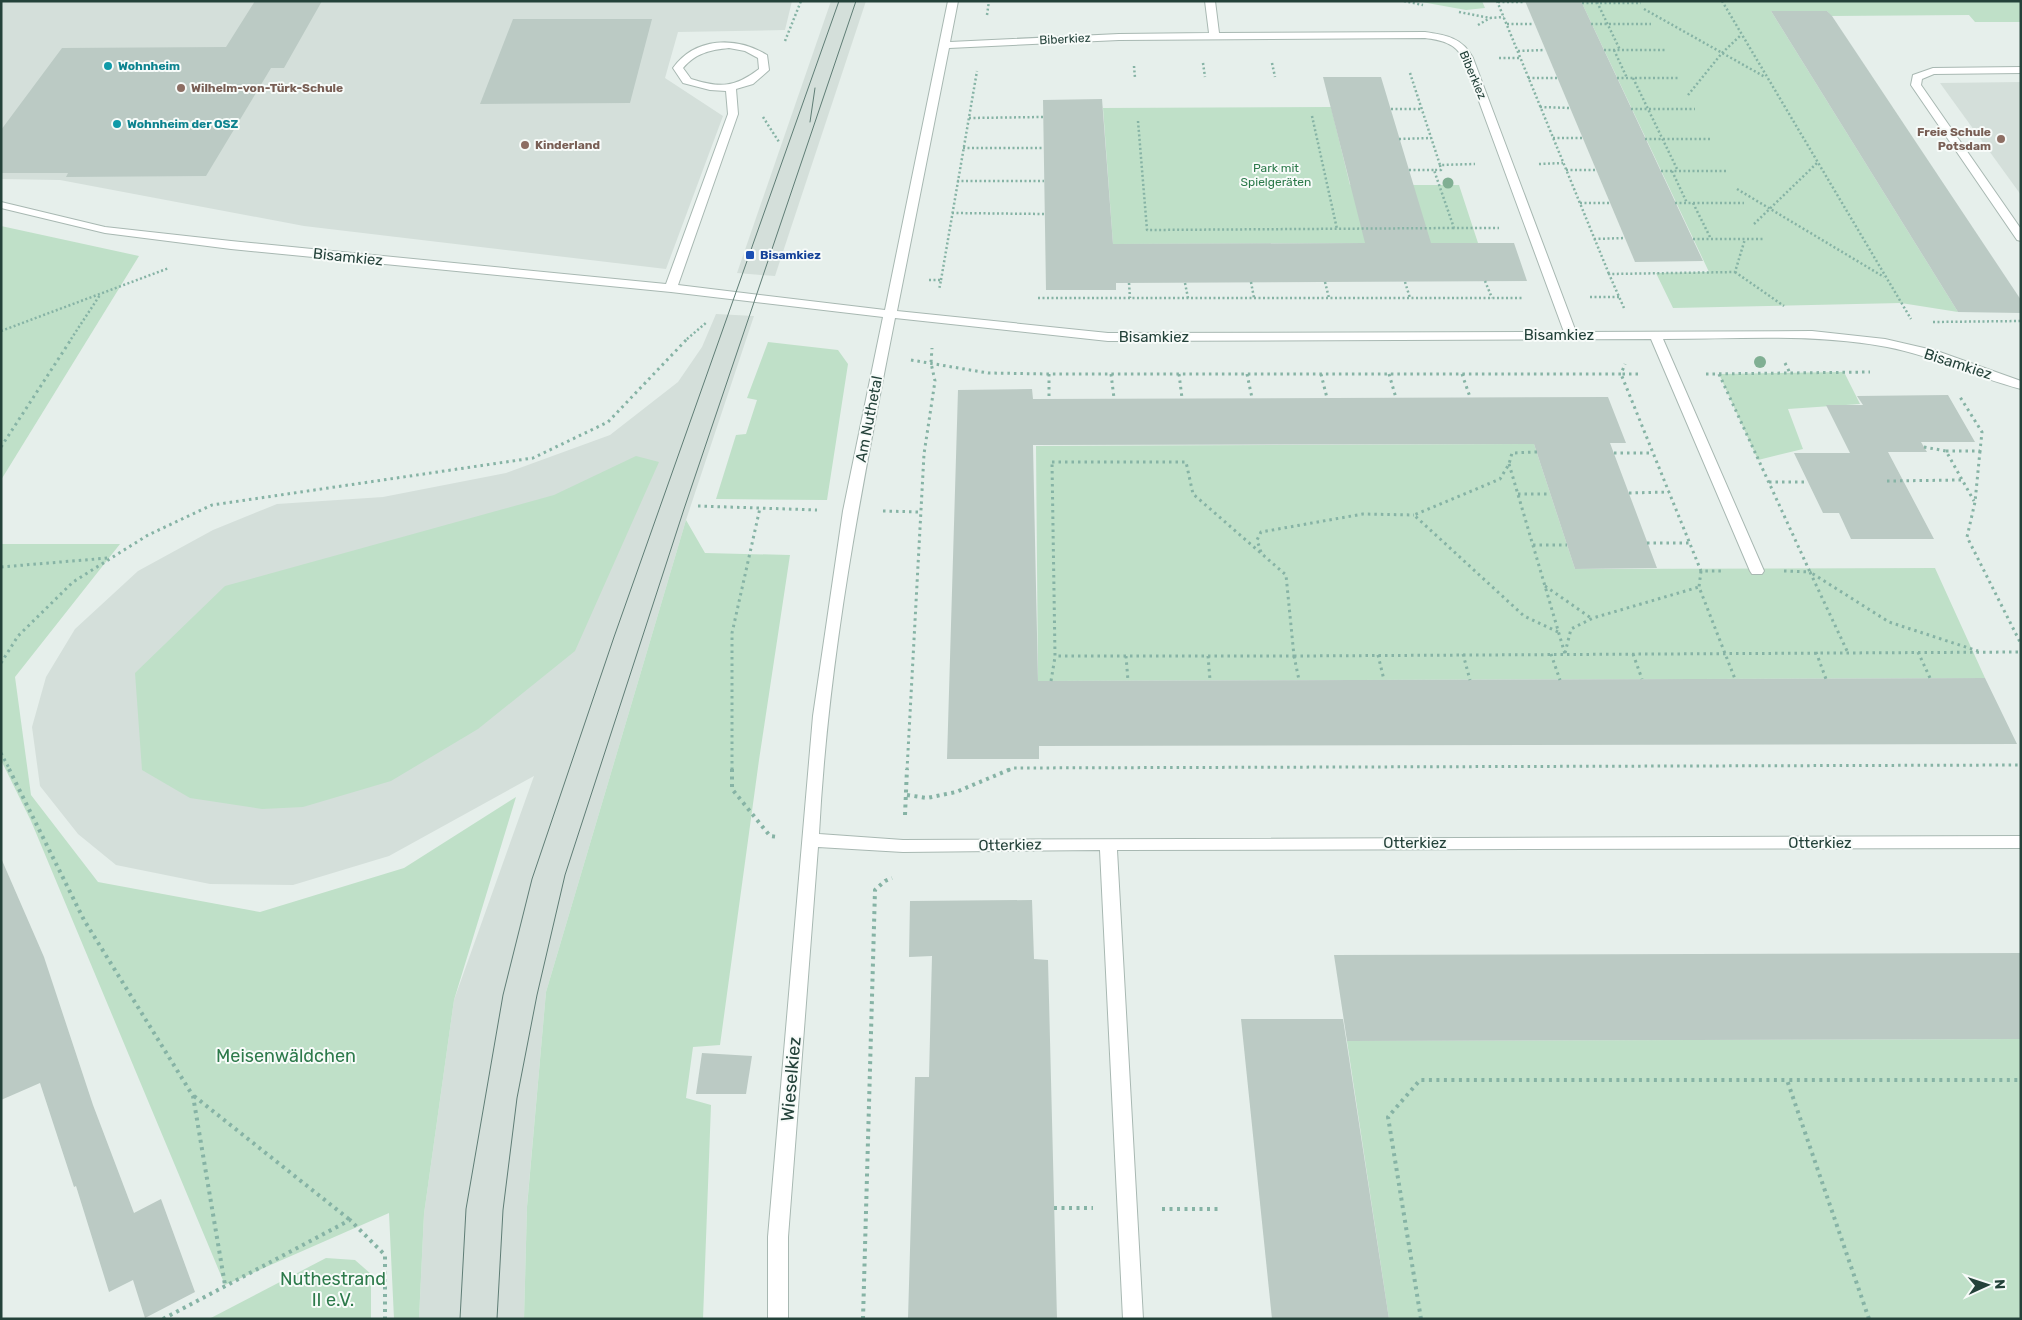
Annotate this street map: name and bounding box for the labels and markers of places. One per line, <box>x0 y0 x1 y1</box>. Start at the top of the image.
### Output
place label: Wohnheim <box>118 59 180 73</box>
marker: Wohnheim <box>102 60 114 72</box>
place label: Wilhelm-von-Türk-Schule <box>191 81 343 95</box>
marker: Wilhelm-von-Türk-Schule <box>175 82 187 94</box>
place label: Wohnheim der OSZ <box>127 117 238 131</box>
marker: Wohnheim der OSZ <box>111 118 123 130</box>
place label: Freie Schule Potsdam <box>1917 125 1991 153</box>
marker: Freie Schule Potsdam <box>1995 133 2007 145</box>
place label: Kinderland <box>535 138 600 152</box>
marker: Kinderland <box>519 139 531 151</box>
place label: Bisamkiez <box>760 248 821 262</box>
marker: Bisamkiez <box>744 249 756 261</box>

